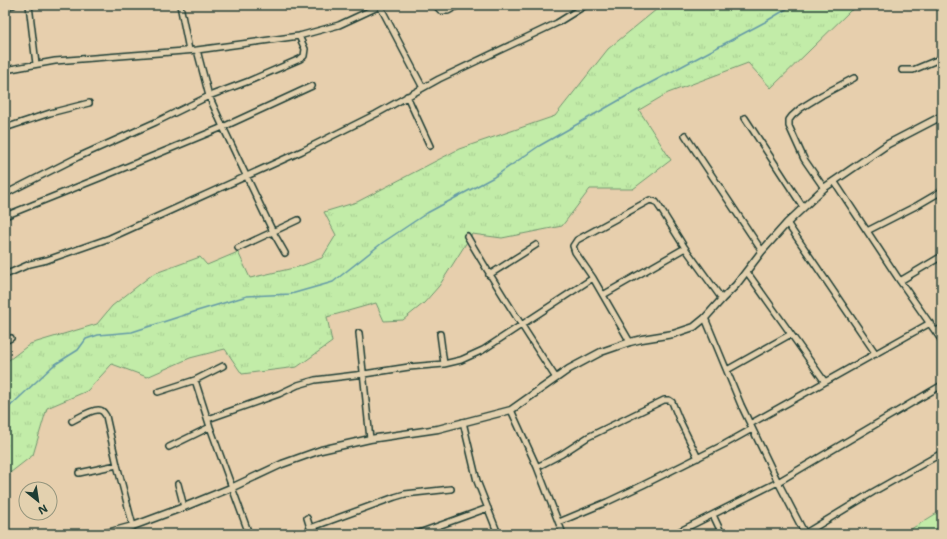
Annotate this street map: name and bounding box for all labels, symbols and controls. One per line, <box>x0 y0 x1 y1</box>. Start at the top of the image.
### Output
north arrow <box>18 481 58 521</box>
text: N <box>35 501 50 518</box>

